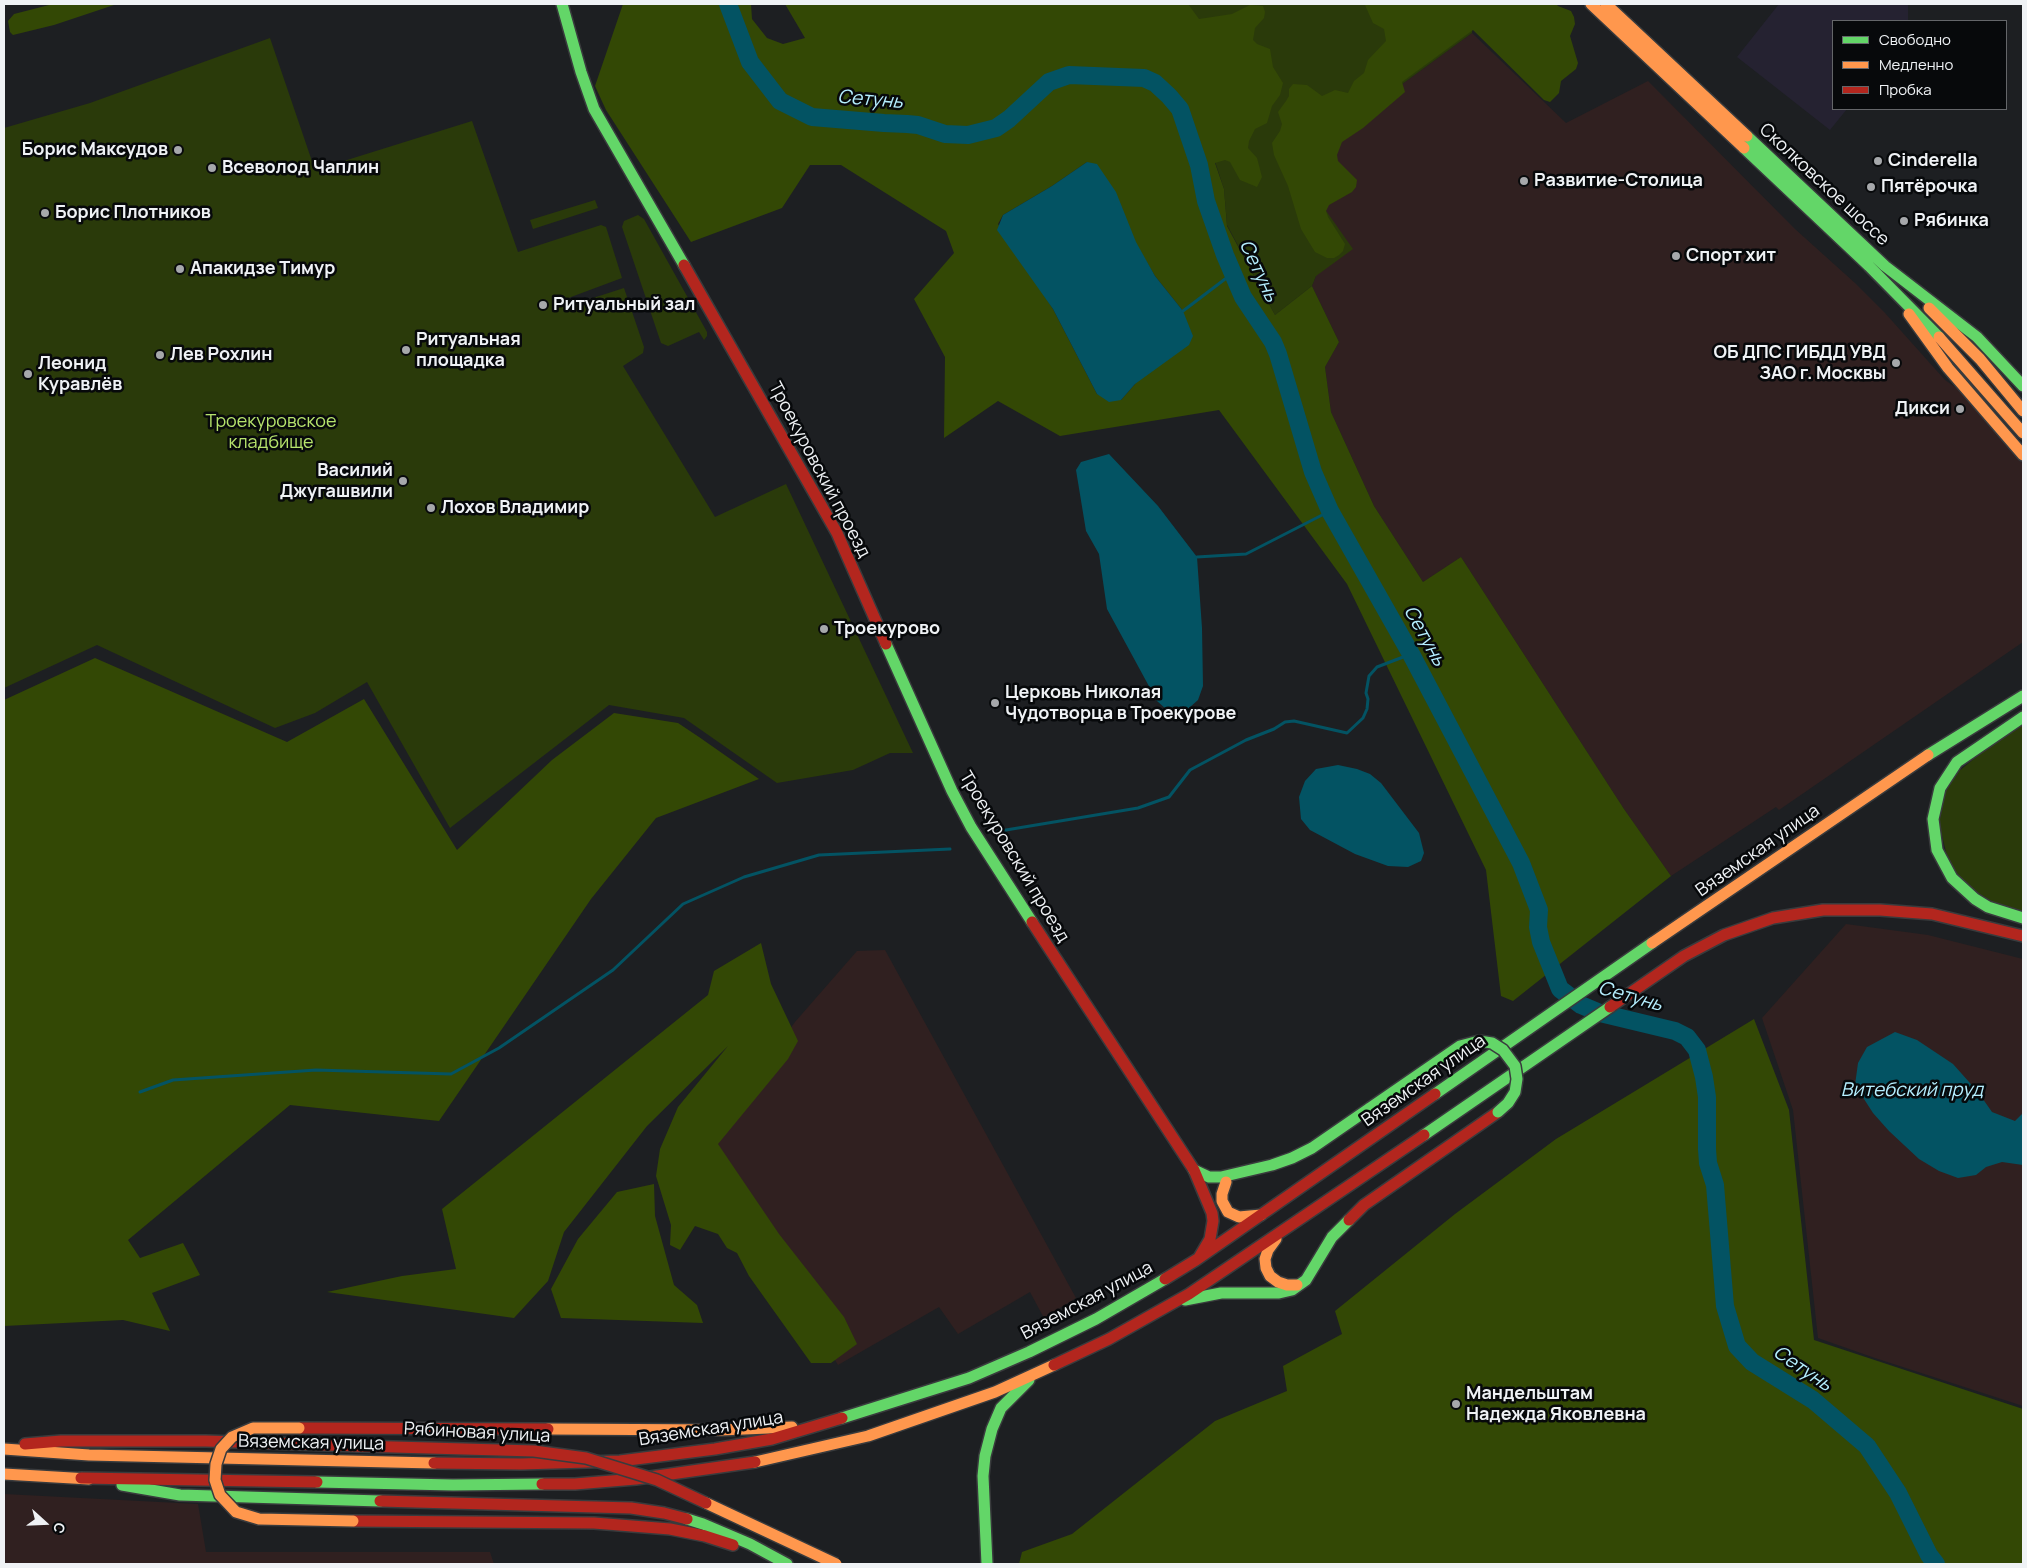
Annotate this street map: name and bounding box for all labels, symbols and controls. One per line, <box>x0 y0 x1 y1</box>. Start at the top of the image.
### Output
legend <box>1832 20 2007 110</box>
text: Свободно <box>1879 29 1951 50</box>
text: Медленно <box>1879 54 1953 75</box>
text: Пробка <box>1879 79 1932 100</box>
water label: Сетунь <box>836 86 904 114</box>
street label: Сколковское шоссе <box>1755 119 1893 251</box>
place label: Борис Максудов <box>22 139 168 161</box>
marker: Борис Максудов <box>172 144 184 156</box>
place label: Cinderella <box>1888 150 1978 172</box>
marker: Cinderella <box>1872 155 1884 167</box>
place label: Всеволод Чаплин <box>222 157 379 179</box>
marker: Всеволод Чаплин <box>206 162 218 174</box>
place label: Развитие-Столица <box>1534 170 1703 192</box>
marker: Развитие-Столица <box>1518 175 1530 187</box>
place label: Пятёрочка <box>1881 176 1978 198</box>
marker: Пятёрочка <box>1865 181 1877 193</box>
place label: Борис Плотников <box>55 202 211 224</box>
marker: Борис Плотников <box>39 207 51 219</box>
place label: Рябинка <box>1914 210 1989 232</box>
marker: Рябинка <box>1898 215 1910 227</box>
water label: Сетунь <box>1234 237 1282 305</box>
place label: Спорт хит <box>1686 245 1776 267</box>
marker: Спорт хит <box>1670 250 1682 262</box>
place label: Апакидзе Тимур <box>190 258 335 280</box>
marker: Апакидзе Тимур <box>174 263 186 275</box>
place label: Ритуальный зал <box>553 294 695 316</box>
marker: Ритуальный зал <box>537 299 549 311</box>
place label: Ритуальная площадка <box>416 329 521 372</box>
place label: ОБ ДПС ГИБДД УВД ЗАО г. Москвы <box>1714 342 1886 384</box>
place label: Лев Рохлин <box>170 344 272 366</box>
marker: Ритуальная площадка <box>400 344 412 356</box>
marker: Лев Рохлин <box>154 349 166 361</box>
place label: Леонид Куравлёв <box>38 353 122 396</box>
marker: ОБ ДПС ГИБДД УВД ЗАО г. Москвы <box>1890 357 1902 369</box>
marker: Леонид Куравлёв <box>22 368 34 380</box>
street label: Троекуровский проезд <box>764 379 874 561</box>
place label: Дикси <box>1895 398 1950 420</box>
marker: Дикси <box>1954 403 1966 415</box>
park label: Троекуровское кладбище <box>206 411 336 454</box>
place label: Василий Джугашвили <box>280 460 393 502</box>
marker: Василий Джугашвили <box>397 475 409 487</box>
place label: Лохов Владимир <box>441 497 589 519</box>
marker: Лохов Владимир <box>425 502 437 514</box>
water label: Сетунь <box>1398 602 1450 670</box>
place label: Троекурово <box>834 618 940 640</box>
marker: Троекурово <box>818 623 830 635</box>
place label: Церковь Николая Чудотворца в Троекурове <box>1005 682 1236 724</box>
marker: Церковь Николая Чудотворца в Троекурове <box>989 697 1001 709</box>
street label: Троекуровский проезд <box>954 768 1074 946</box>
street label: Вяземская улица <box>1692 800 1824 902</box>
water label: Сетунь <box>1595 977 1665 1017</box>
street label: Вяземская улица <box>1358 1030 1490 1132</box>
water label: Витебский пруд <box>1841 1080 1983 1102</box>
street label: Вяземская улица <box>1017 1257 1157 1345</box>
water label: Сетунь <box>1768 1341 1836 1397</box>
place label: Мандельштам Надежда Яковлевна <box>1466 1383 1646 1426</box>
marker: Мандельштам Надежда Яковлевна <box>1450 1398 1462 1410</box>
street label: Вяземская улица <box>637 1407 785 1451</box>
street label: Рябиновая улица <box>403 1418 551 1448</box>
street label: Вяземская улица <box>238 1431 384 1455</box>
north arrow <box>20 1498 70 1548</box>
text: С <box>49 1520 70 1536</box>

